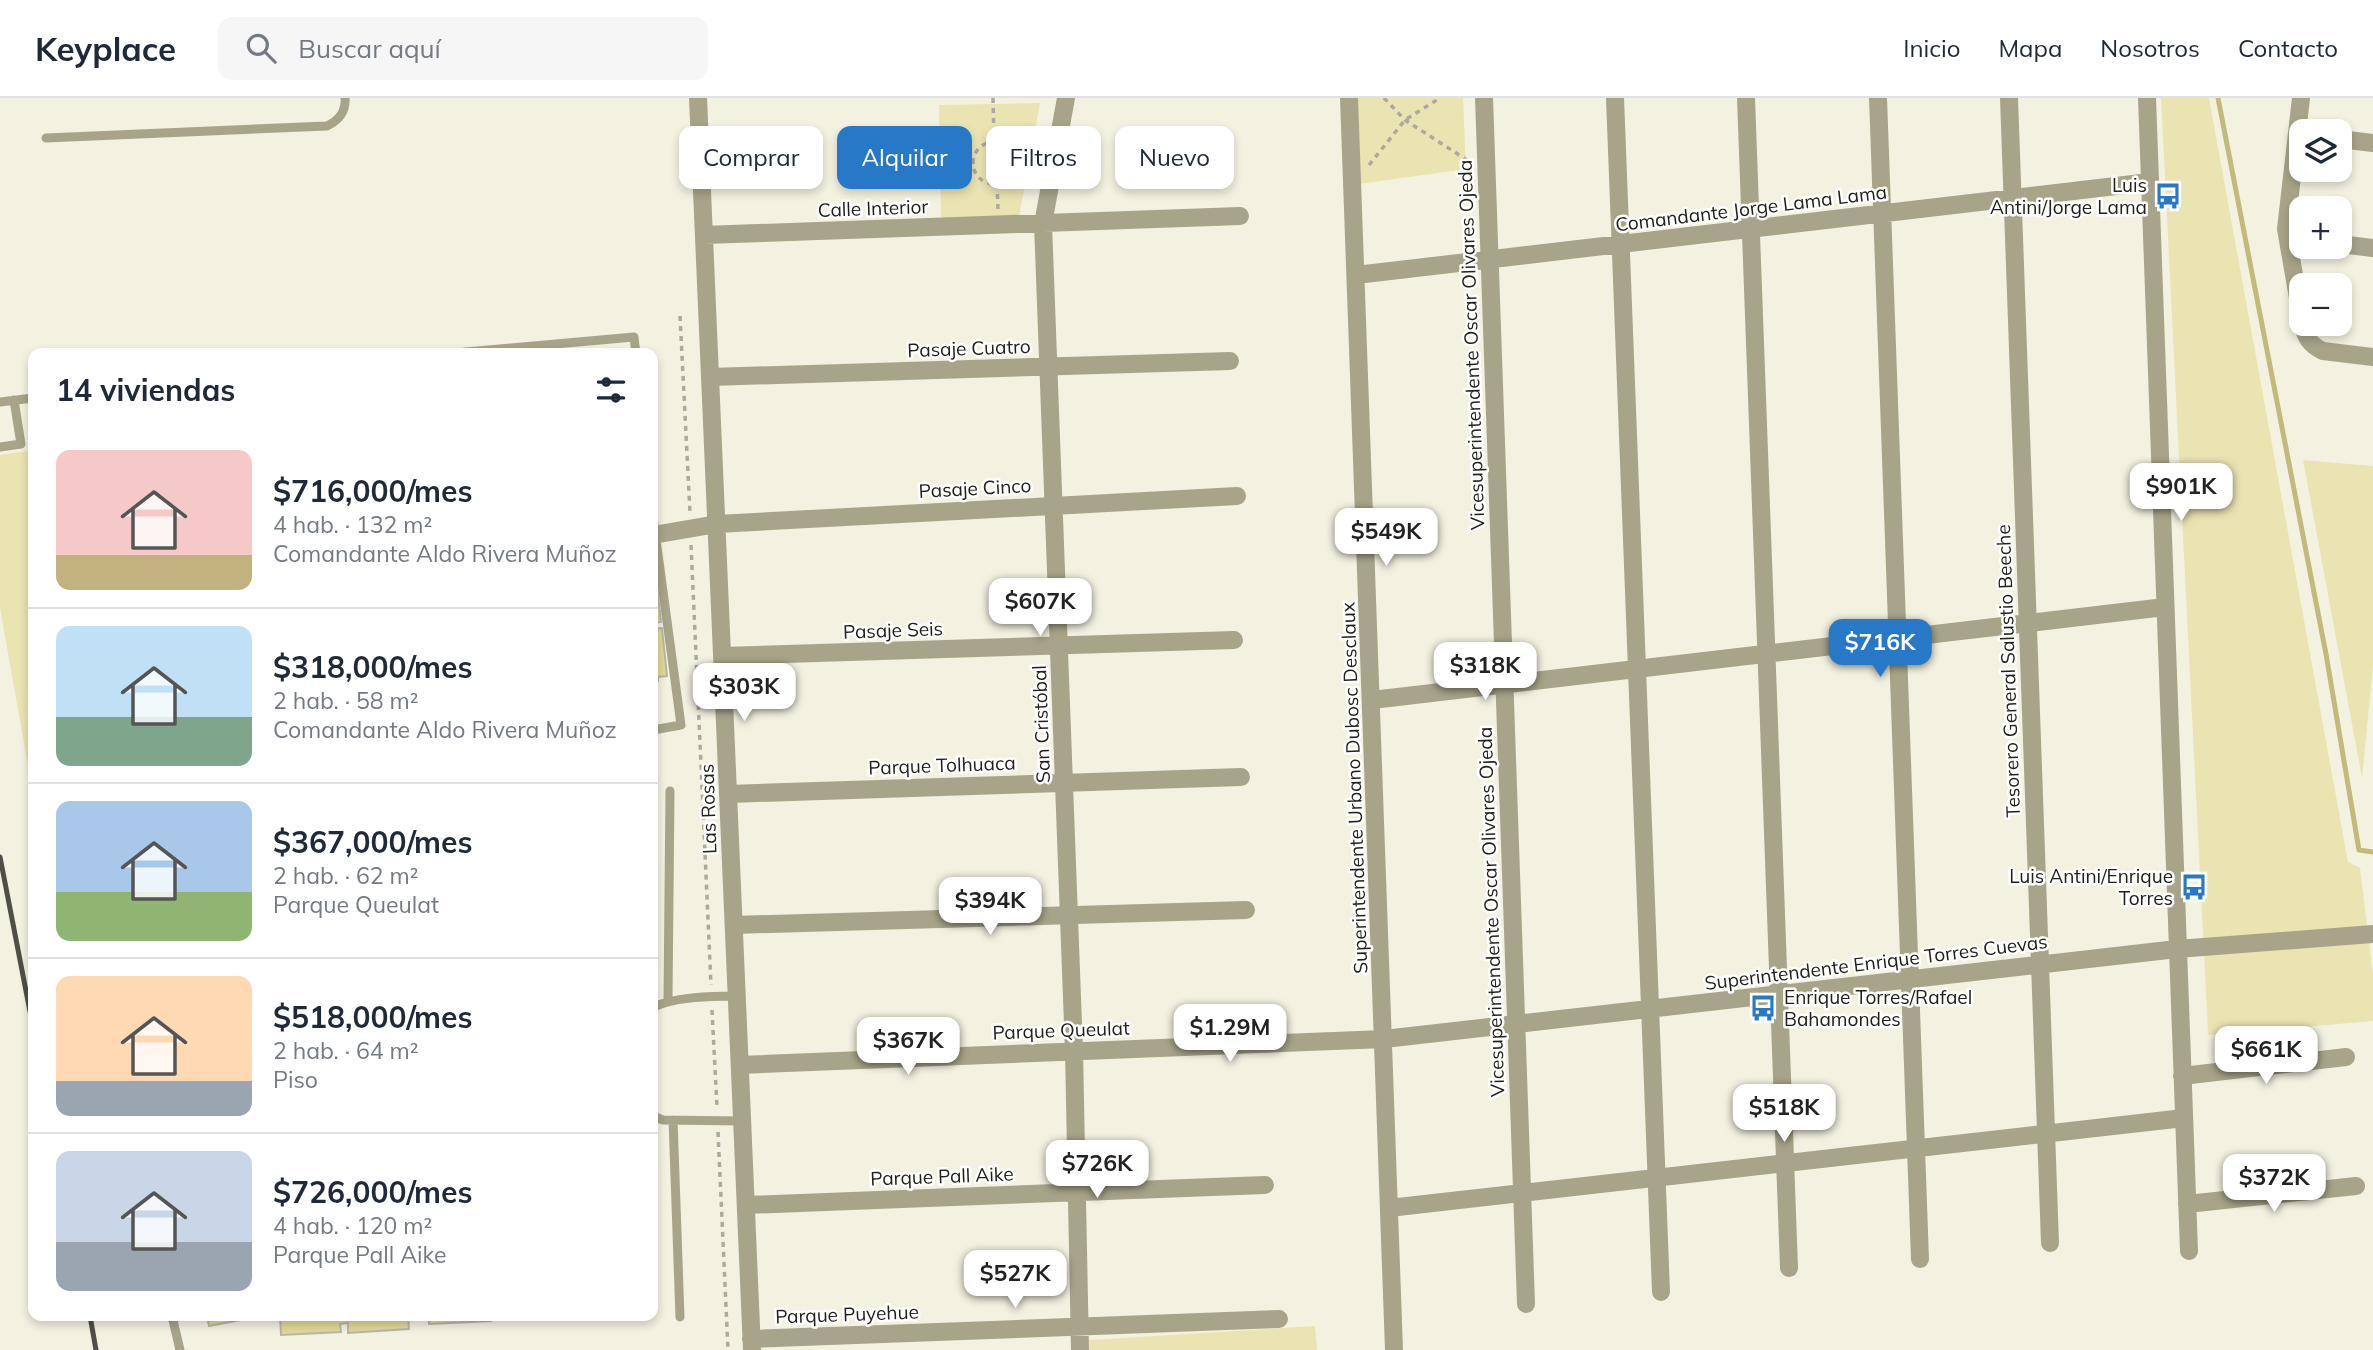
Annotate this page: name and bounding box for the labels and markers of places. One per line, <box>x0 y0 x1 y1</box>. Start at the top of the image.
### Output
place label: Luis Antini/Jorge Lama <box>1990 173 2147 219</box>
bus stop icon: Luis Antini/Jorge Lama <box>2153 181 2183 211</box>
pin: $901K <box>2132 464 2230 523</box>
pin: $549K <box>1337 508 1435 568</box>
pin: $607K <box>991 578 1089 638</box>
pin: $716K <box>1831 620 1929 679</box>
pin: $318K <box>1436 642 1534 702</box>
pin: $303K <box>695 664 793 723</box>
place label: Luis Antini/Enrique Torres <box>2009 864 2173 910</box>
bus stop icon: Luis Antini/Enrique Torres <box>2179 872 2209 902</box>
pin: $394K <box>941 878 1039 937</box>
place label: Enrique Torres/Rafael Bahamondes <box>1784 985 1972 1031</box>
bus stop icon: Enrique Torres/Rafael Bahamondes <box>1748 993 1778 1023</box>
pin: $1.29M <box>1173 1004 1287 1064</box>
pin: $367K <box>859 1018 957 1077</box>
pin: $661K <box>2217 1026 2315 1086</box>
pin: $518K <box>1735 1084 1833 1144</box>
pin: $726K <box>1048 1140 1146 1200</box>
pin: $372K <box>2225 1154 2323 1214</box>
pin: $527K <box>966 1250 1064 1310</box>

